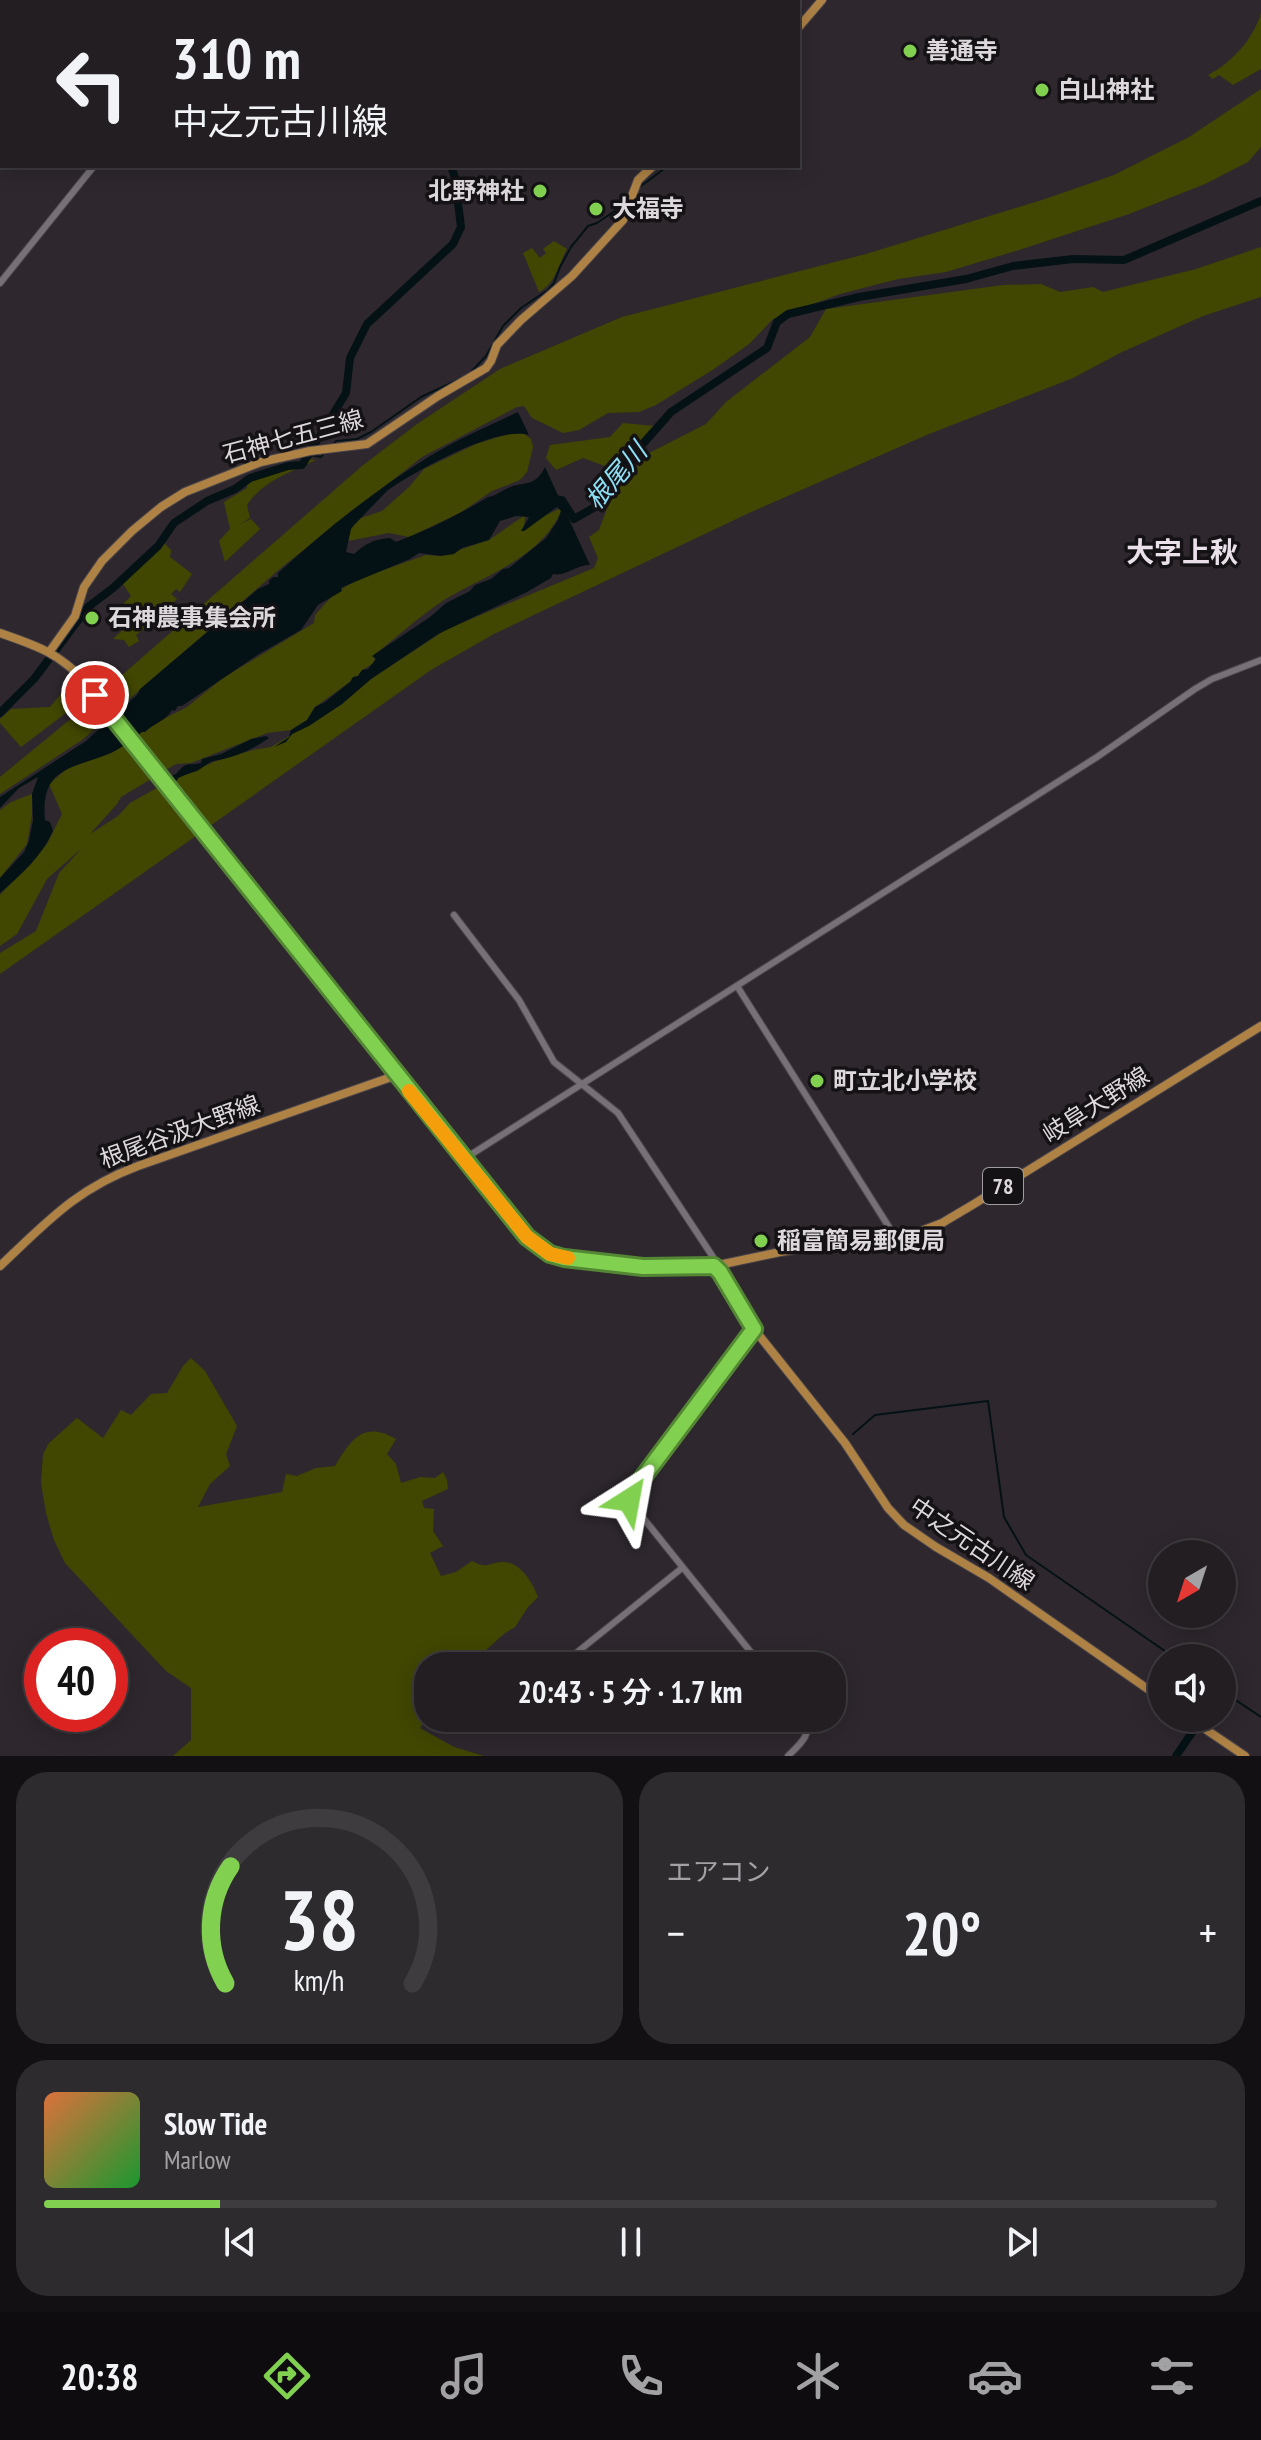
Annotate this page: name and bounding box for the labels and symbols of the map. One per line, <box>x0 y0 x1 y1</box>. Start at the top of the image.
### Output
place label: 善通寺 <box>926 35 998 66</box>
marker: 善通寺 <box>901 42 919 60</box>
place label: 白山神社 <box>1058 74 1154 105</box>
marker: 白山神社 <box>1033 81 1051 99</box>
place label: 北野神社 <box>428 175 524 206</box>
marker: 北野神社 <box>531 182 549 200</box>
place label: 大福寺 <box>612 193 684 224</box>
marker: 大福寺 <box>587 200 605 218</box>
street label: 石神七五三線 <box>219 403 366 470</box>
water label: 根尾川 <box>578 433 656 516</box>
district label: 大字上秋 <box>1126 533 1238 570</box>
place label: 石神農事集会所 <box>108 602 276 633</box>
marker: 石神農事集会所 <box>83 609 101 627</box>
pin <box>61 661 129 729</box>
street label: 岐阜大野線 <box>1037 1060 1155 1150</box>
place label: 町立北小学校 <box>833 1065 977 1096</box>
marker: 町立北小学校 <box>808 1072 826 1090</box>
street label: 根尾谷汲大野線 <box>96 1088 264 1175</box>
road number: 78 <box>983 1168 1023 1204</box>
place label: 稲富簡易郵便局 <box>777 1225 945 1256</box>
marker: 稲富簡易郵便局 <box>752 1232 770 1250</box>
position arrow <box>587 1458 671 1542</box>
street label: 中之元古川線 <box>904 1490 1041 1597</box>
north arrow <box>1148 1540 1236 1628</box>
speed limit sign: 40 <box>24 1628 128 1732</box>

